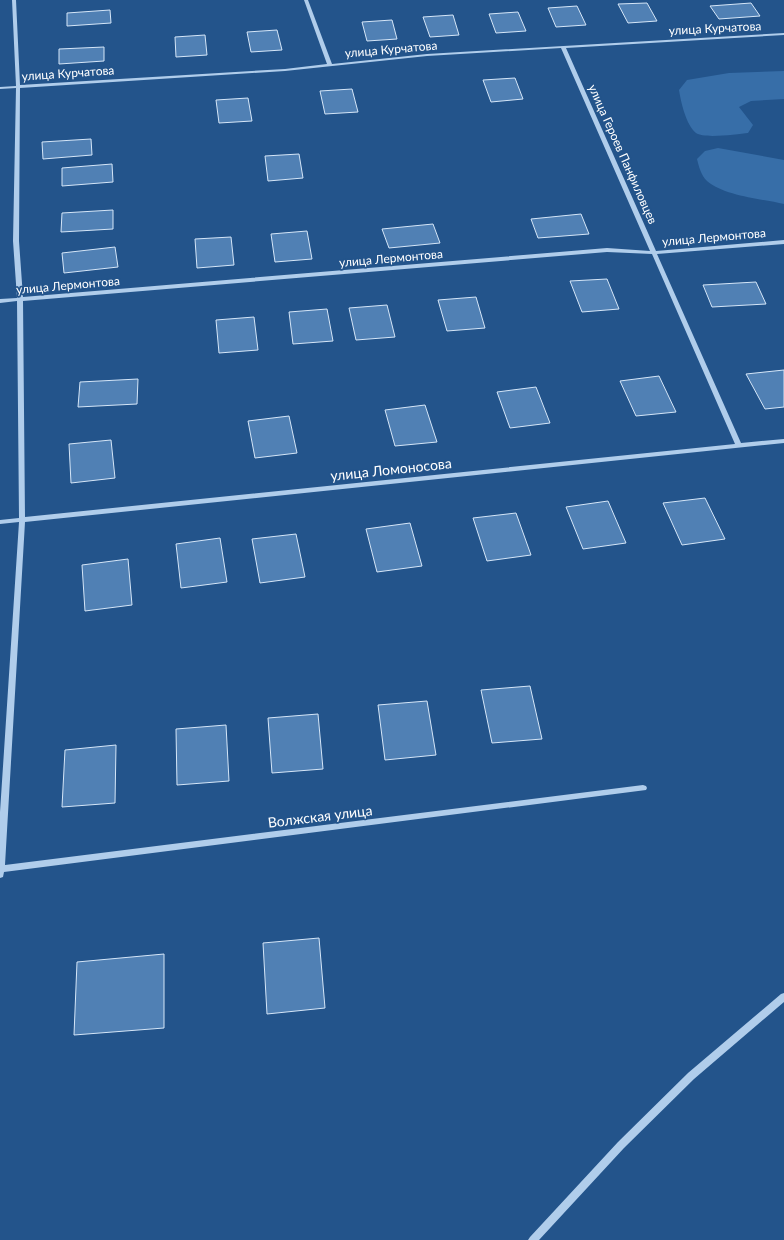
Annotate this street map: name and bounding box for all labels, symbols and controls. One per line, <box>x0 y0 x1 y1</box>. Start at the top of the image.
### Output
street label: улица Курчатова <box>668 18 762 38</box>
street label: улица Курчатова <box>344 37 438 61</box>
street label: улица Курчатова <box>21 62 115 84</box>
street label: улица Героев Панфиловцев <box>585 82 661 226</box>
street label: улица Лермонтова <box>662 225 766 249</box>
street label: улица Лермонтова <box>339 246 443 270</box>
street label: улица Лермонтова <box>16 273 120 297</box>
street label: улица Ломоносова <box>330 454 452 484</box>
street label: Волжская улица <box>267 801 373 831</box>

